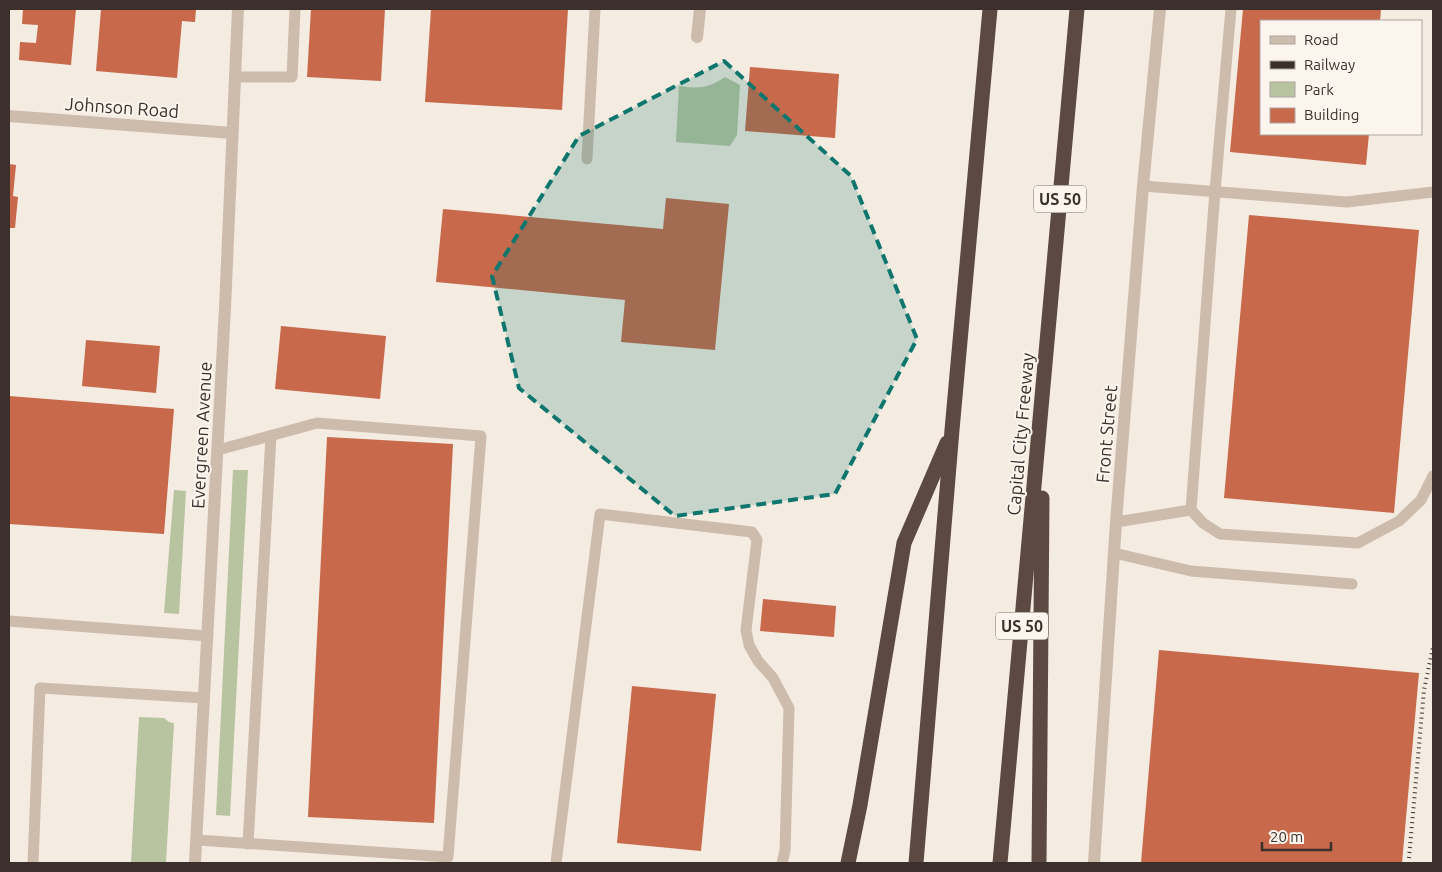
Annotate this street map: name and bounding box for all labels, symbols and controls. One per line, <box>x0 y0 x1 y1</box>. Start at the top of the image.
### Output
legend <box>1260 20 1422 135</box>
text: Road <box>1304 31 1339 48</box>
text: Railway <box>1304 56 1355 73</box>
text: Park <box>1304 81 1334 98</box>
street label: Johnson Road <box>64 93 180 121</box>
text: Building <box>1304 106 1359 123</box>
road number: US 50 <box>1034 185 1086 212</box>
street label: Capital City Freeway <box>1003 351 1037 516</box>
street label: Evergreen Avenue <box>187 361 215 509</box>
street label: Front Street <box>1092 384 1120 484</box>
road number: US 50 <box>996 612 1048 640</box>
scale bar <box>1262 820 1331 852</box>
text: 20 m <box>1270 828 1303 845</box>

